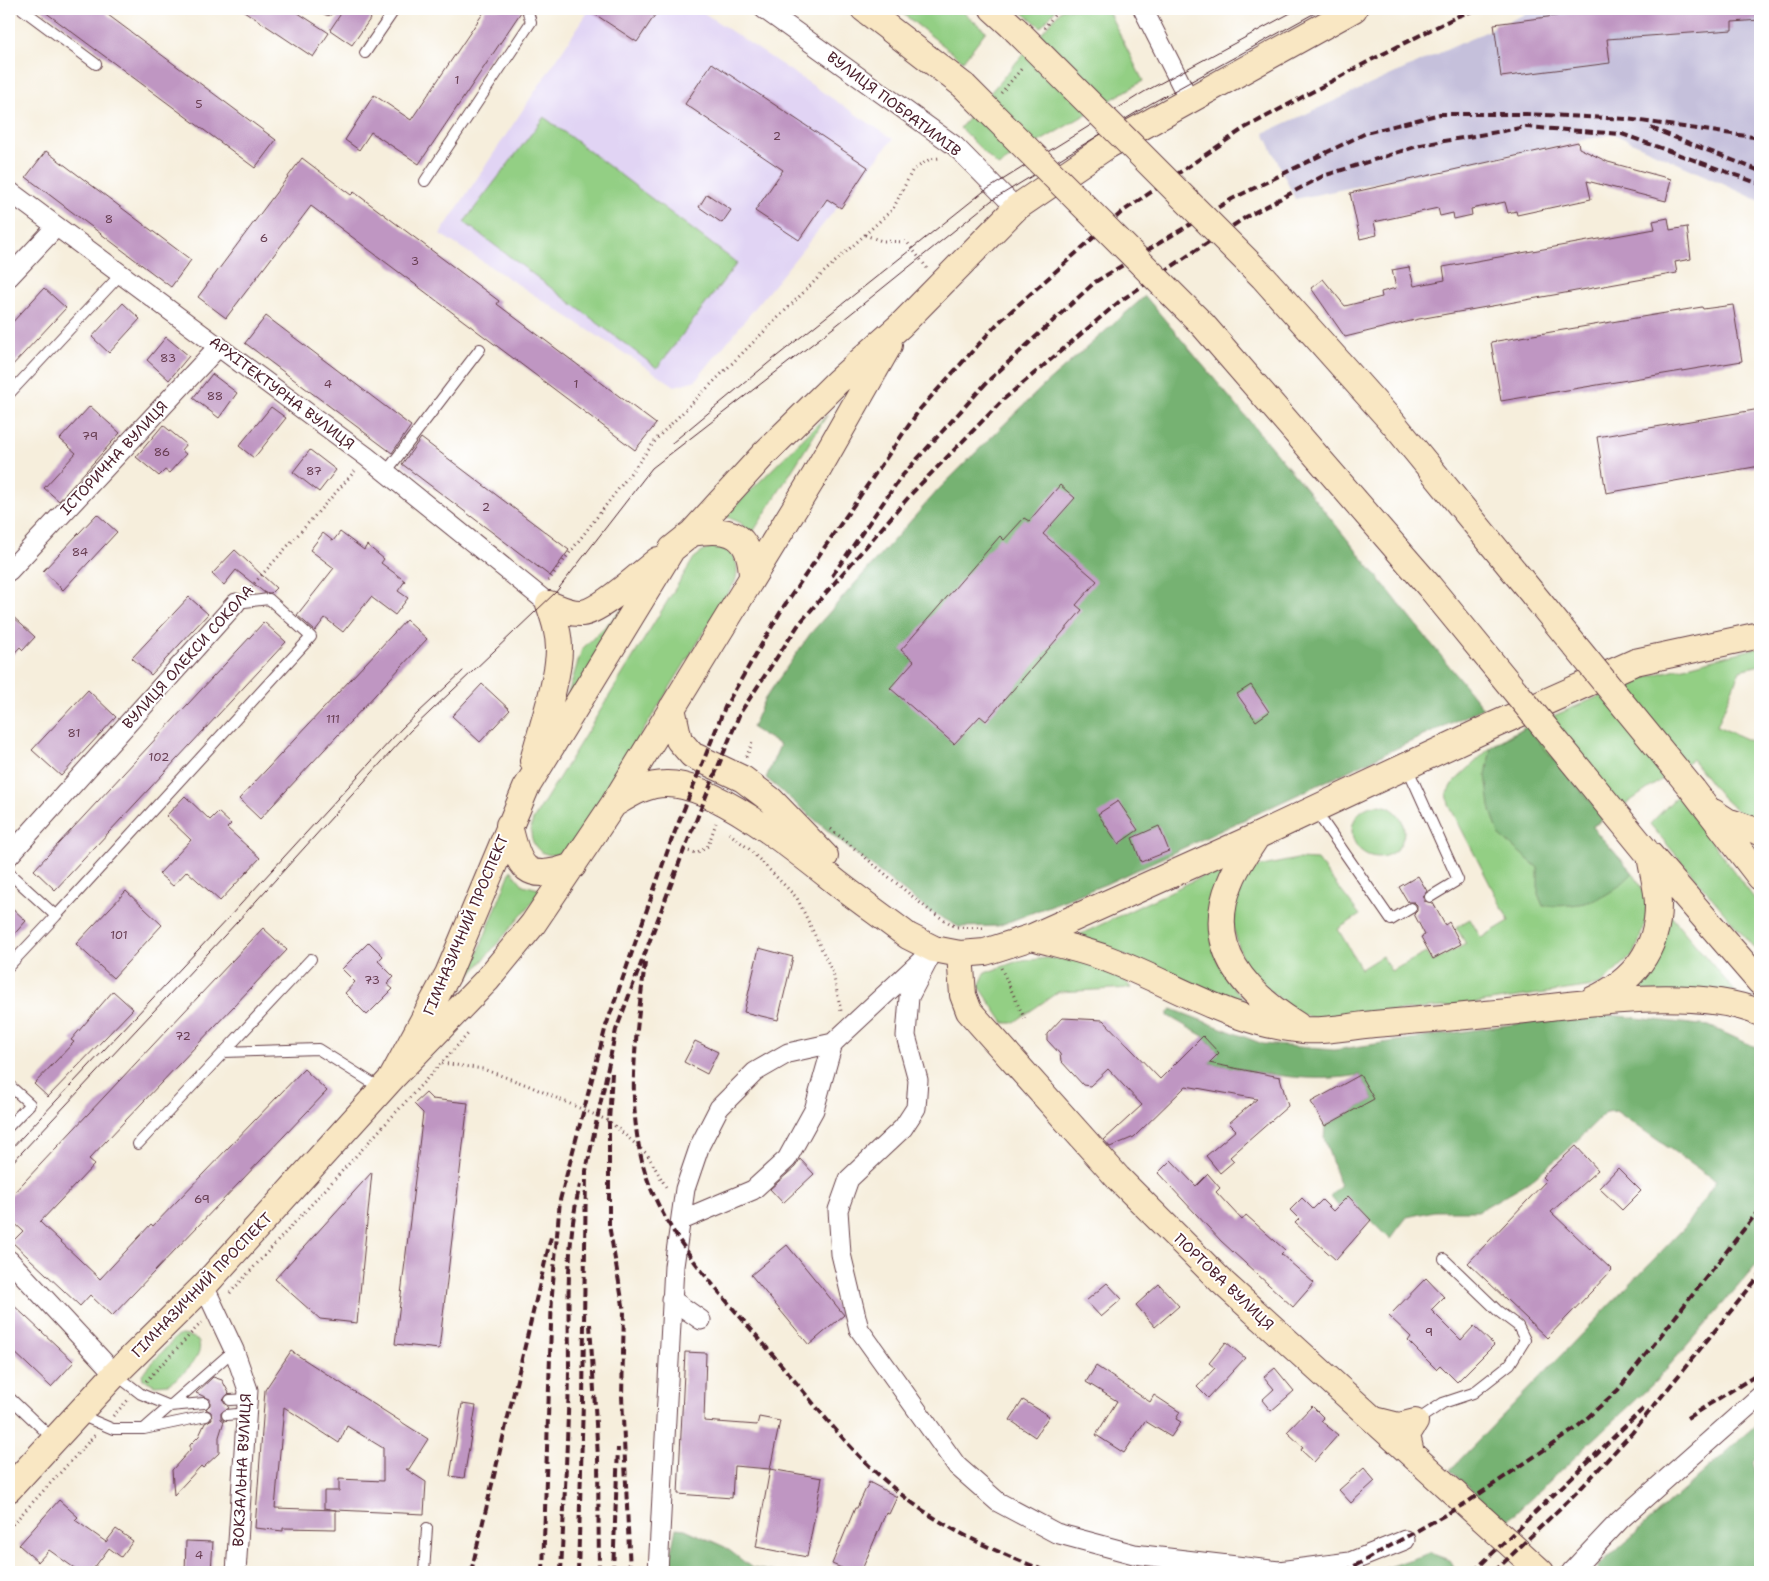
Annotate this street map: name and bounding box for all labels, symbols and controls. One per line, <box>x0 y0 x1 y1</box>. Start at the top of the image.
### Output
street label: ВУЛИЦЯ ПОБРАТИМІВ <box>823 47 965 161</box>
house number: 1 <box>454 72 460 88</box>
house number: 5 <box>195 96 203 112</box>
house number: 2 <box>773 128 781 144</box>
house number: 8 <box>105 211 113 227</box>
house number: 6 <box>260 230 268 246</box>
house number: 3 <box>411 253 419 269</box>
street label: АРХІТЕКТУРНА ВУЛИЦЯ <box>205 332 359 454</box>
house number: 83 <box>160 350 176 366</box>
house number: 4 <box>324 376 332 392</box>
house number: 1 <box>573 376 579 392</box>
house number: 88 <box>207 388 223 404</box>
street label: ІСТОРИЧНА ВУЛИЦЯ <box>56 397 172 519</box>
house number: 79 <box>82 428 98 444</box>
house number: 86 <box>154 444 170 460</box>
house number: 87 <box>306 463 322 479</box>
house number: 2 <box>482 499 490 515</box>
house number: 84 <box>72 544 88 560</box>
street label: ВУЛИЦЯ ОЛЕКСИ СОКОЛА <box>118 581 258 733</box>
house number: 111 <box>326 711 340 727</box>
house number: 81 <box>68 725 80 741</box>
house number: 102 <box>149 749 169 765</box>
street label: ГІМНАЗИЧНИЙ ПРОСПЕКТ <box>418 831 513 1018</box>
house number: 101 <box>110 927 128 943</box>
house number: 73 <box>364 972 380 988</box>
house number: 72 <box>175 1028 191 1044</box>
house number: 69 <box>194 1191 210 1207</box>
street label: ГІМНАЗИЧНИЙ ПРОСПЕКТ <box>127 1207 277 1362</box>
street label: ПОРТОВА ВУЛИЦЯ <box>1170 1229 1278 1335</box>
house number: 9 <box>1425 1324 1433 1340</box>
street label: ВОКЗАЛЬНА ВУЛИЦЯ <box>228 1393 256 1547</box>
house number: 4 <box>195 1547 203 1563</box>

